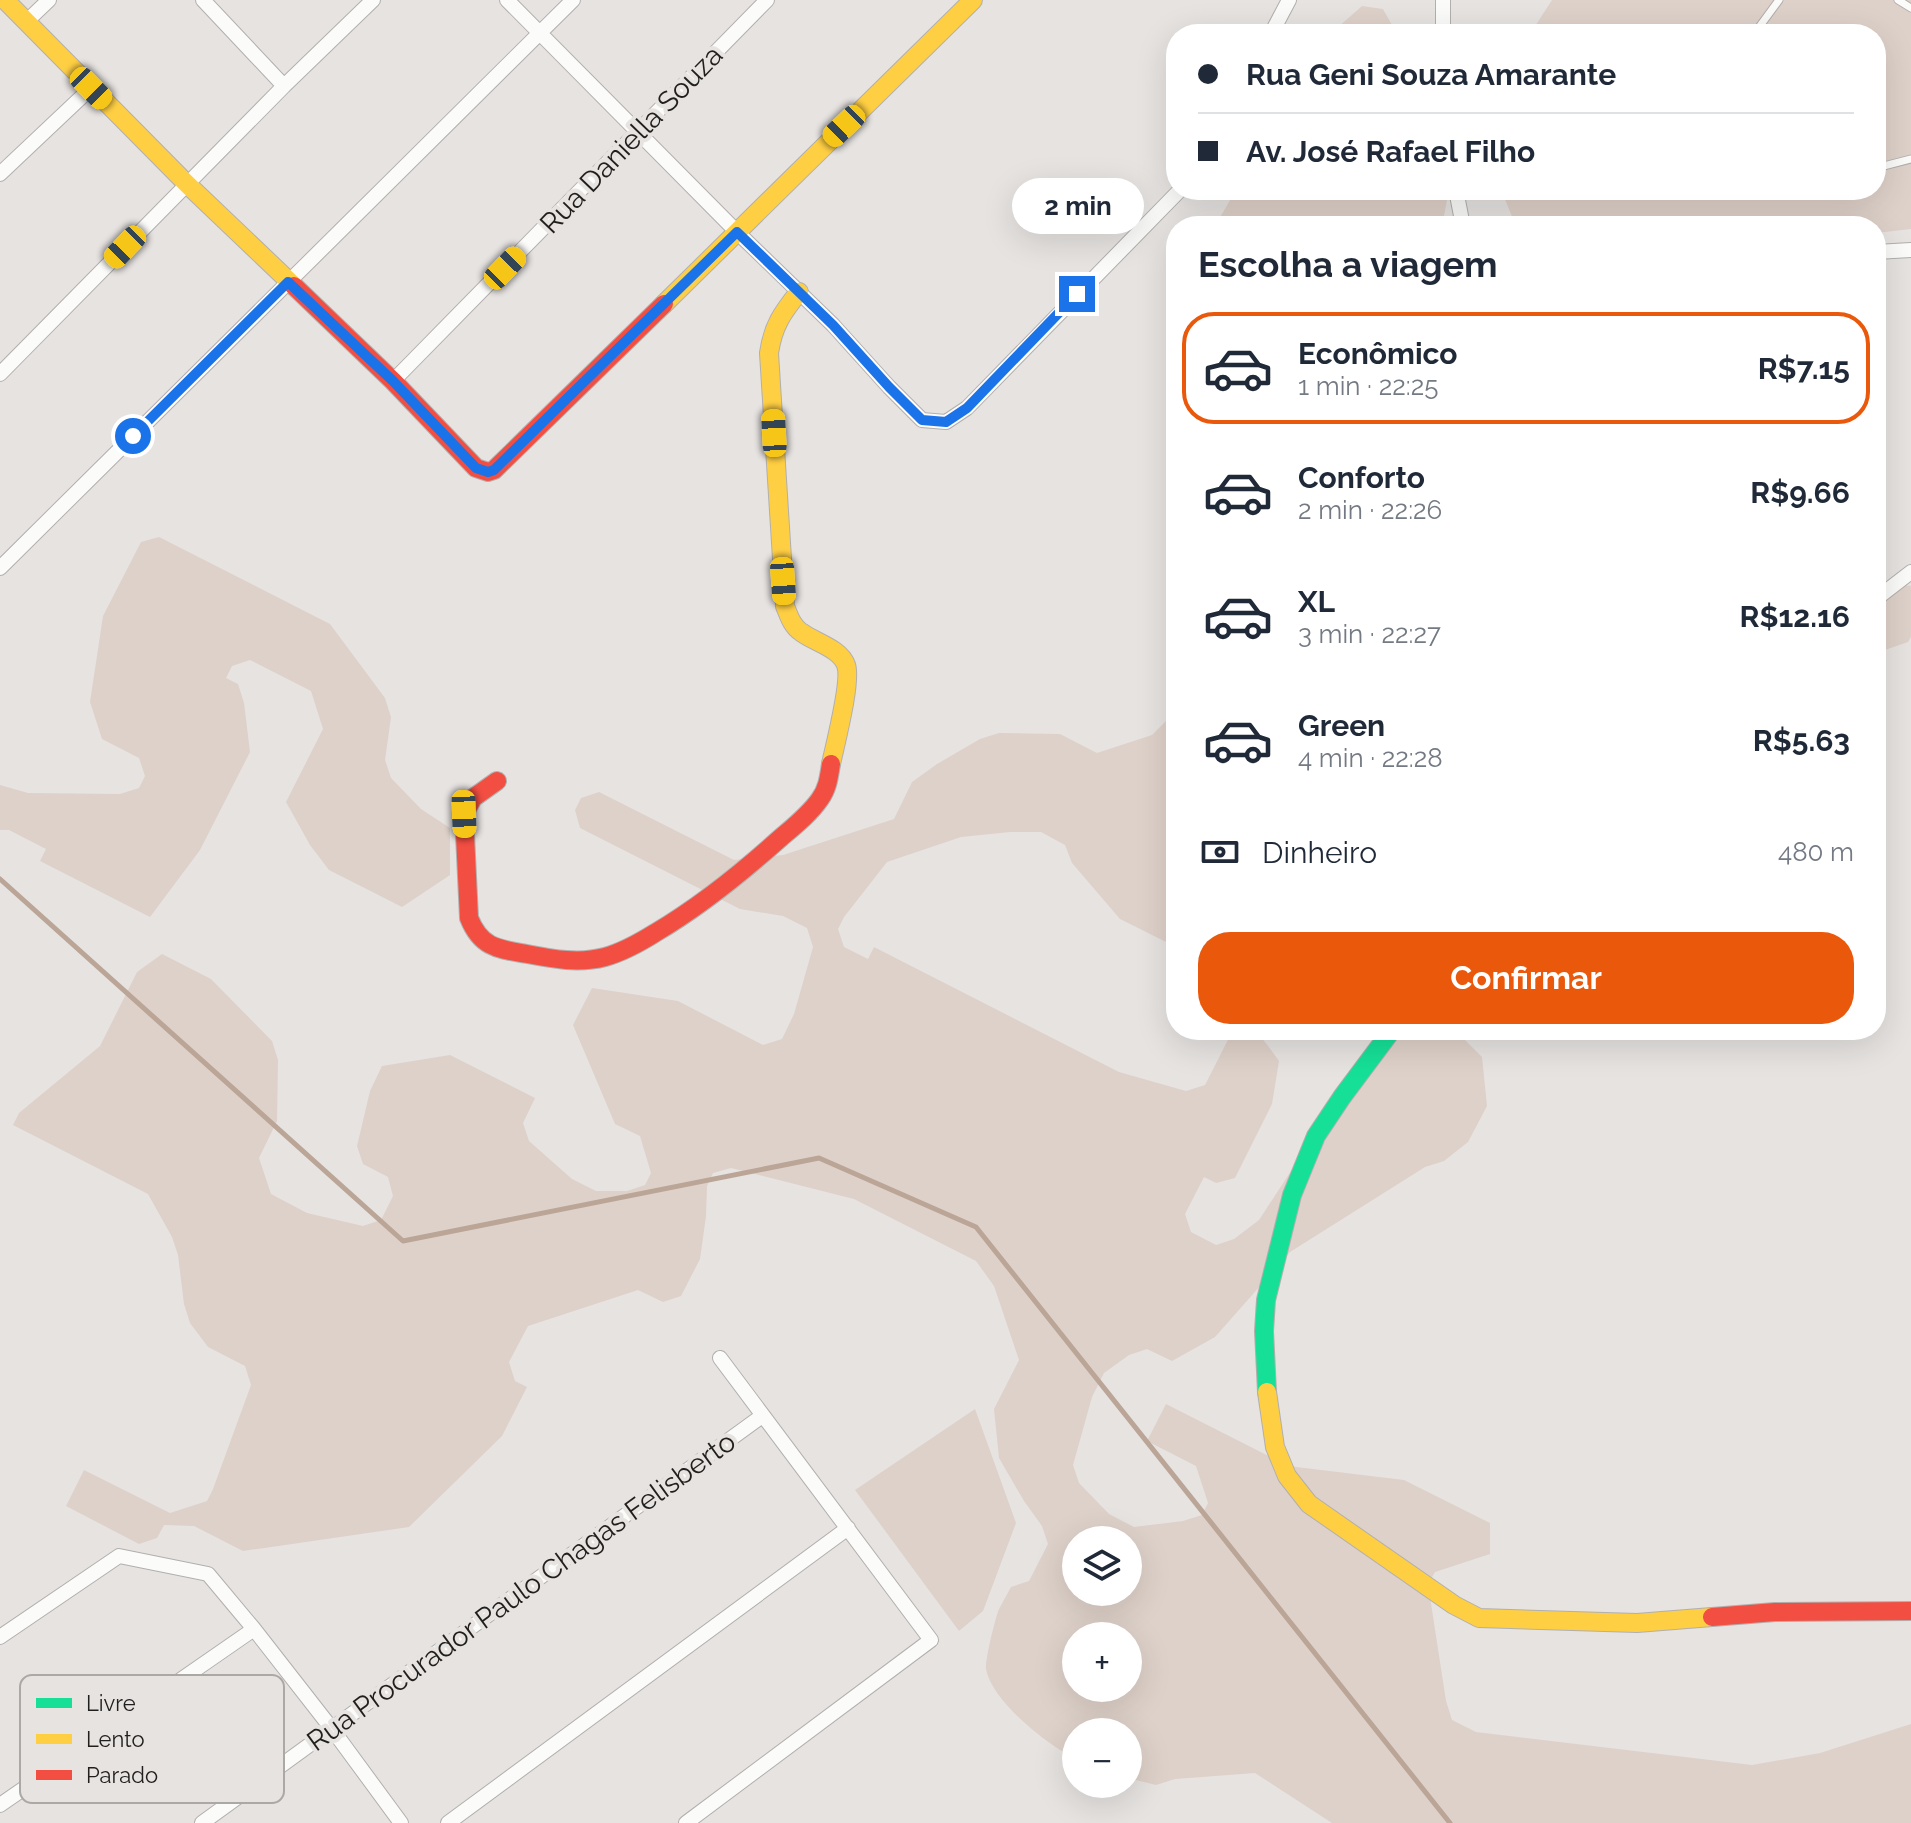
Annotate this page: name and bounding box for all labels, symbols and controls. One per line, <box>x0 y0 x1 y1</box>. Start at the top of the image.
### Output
street label: Rua Daniella Souza <box>533 39 729 240</box>
text: Rua Geni Souza Amarante <box>1246 57 1616 92</box>
car <box>66 63 116 113</box>
car <box>818 101 870 151</box>
text: Av. José Rafael Filho <box>1246 134 1535 169</box>
callout: 2 min <box>1011 178 1143 234</box>
text: 2 min <box>1044 191 1112 221</box>
car <box>100 221 150 273</box>
car <box>480 242 530 294</box>
text: Escolha a viagem <box>1198 243 1498 285</box>
route end <box>1059 276 1095 312</box>
icon: car <box>1202 332 1274 404</box>
text: Econômico <box>1298 336 1458 371</box>
text: R$7.15 <box>1758 351 1850 386</box>
text: 1 min · 22:25 <box>1298 371 1438 401</box>
car <box>761 408 787 458</box>
route start <box>115 418 151 454</box>
icon: car <box>1202 456 1274 528</box>
text: Conforto <box>1298 460 1425 495</box>
text: R$9.66 <box>1750 475 1850 510</box>
text: 2 min · 22:26 <box>1298 495 1442 525</box>
car <box>769 556 797 606</box>
icon: car <box>1202 580 1274 652</box>
text: XL <box>1298 584 1335 619</box>
text: R$12.16 <box>1740 599 1850 634</box>
text: 3 min · 22:27 <box>1298 619 1441 649</box>
icon: car <box>1202 704 1274 776</box>
text: Green <box>1298 708 1385 743</box>
text: R$5.63 <box>1753 723 1850 758</box>
text: 4 min · 22:28 <box>1298 743 1443 773</box>
car <box>451 790 477 838</box>
icon: cash <box>1198 830 1242 874</box>
text: Dinheiro <box>1262 835 1377 870</box>
text: 480 m <box>1778 837 1854 867</box>
button: Confirmar <box>1198 932 1854 1024</box>
street label: Rua Procurador Paulo Chagas Felisberto <box>301 1425 742 1758</box>
map controls <box>1062 1526 1142 1798</box>
button: layers <box>1062 1526 1142 1606</box>
button: + <box>1062 1622 1142 1702</box>
legend <box>20 1675 284 1803</box>
text: Livre <box>86 1690 136 1716</box>
button: − <box>1062 1718 1142 1798</box>
text: Lento <box>86 1726 144 1752</box>
text: Parado <box>86 1762 158 1788</box>

